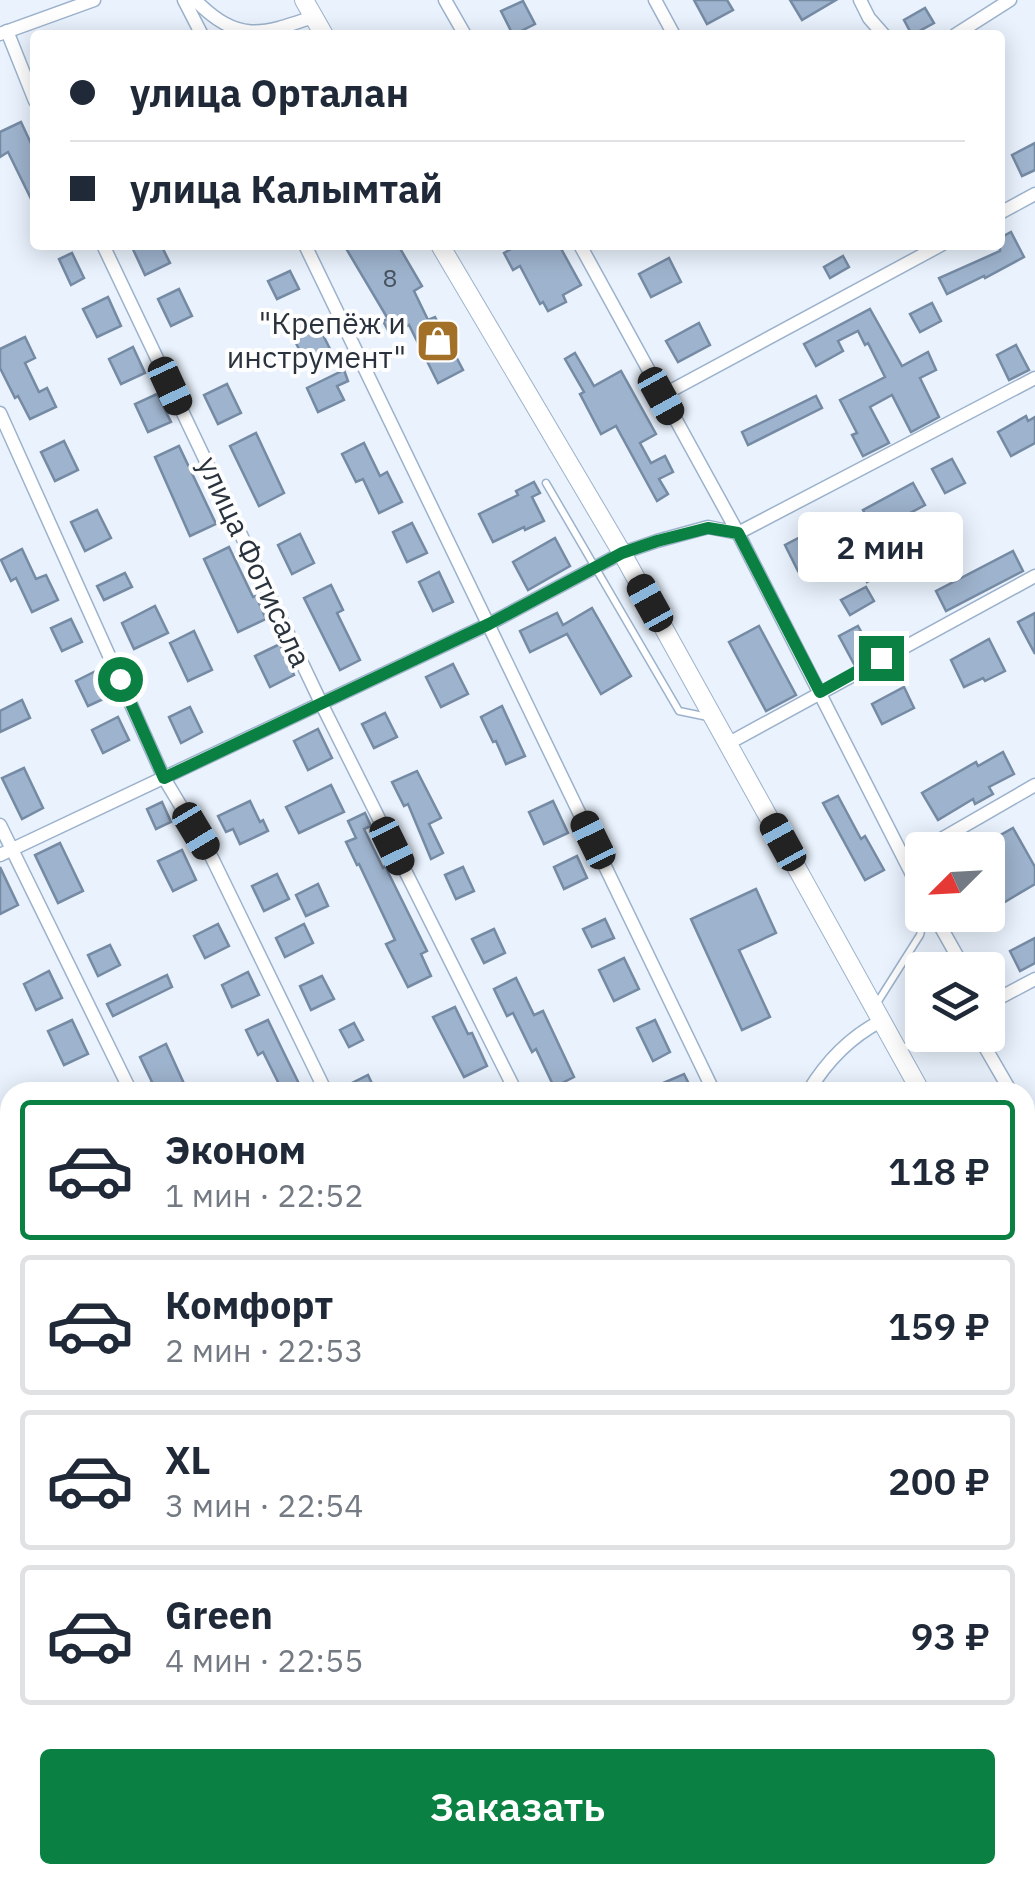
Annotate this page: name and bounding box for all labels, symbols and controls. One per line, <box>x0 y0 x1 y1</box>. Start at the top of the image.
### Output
text: улица Орталан <box>130 68 409 117</box>
text: улица Калымтай <box>130 164 443 213</box>
house number: 8 <box>382 261 398 294</box>
place label: "Крепёж и инструмент" <box>227 303 406 376</box>
shop icon: "Крепёж и инструмент" <box>415 318 461 364</box>
car <box>144 352 196 420</box>
car <box>633 362 689 430</box>
street label: улица Фотисала <box>189 450 321 673</box>
callout: 2 мин <box>798 513 964 583</box>
text: 2 мин <box>836 526 925 568</box>
car <box>622 569 678 637</box>
route end <box>859 636 904 681</box>
route start <box>98 657 143 702</box>
car <box>168 798 224 864</box>
car <box>566 806 620 874</box>
car <box>755 808 811 876</box>
car <box>365 812 419 880</box>
north arrow <box>905 832 1005 932</box>
map controls <box>905 832 1005 1052</box>
button: layers <box>905 952 1005 1052</box>
icon: car <box>45 1125 135 1215</box>
text: Эконом <box>165 1125 306 1174</box>
text: 118 ₽ <box>888 1146 990 1195</box>
text: 1 мин · 22:52 <box>165 1174 363 1216</box>
icon: car <box>45 1280 135 1370</box>
text: Комфорт <box>165 1280 333 1329</box>
text: 159 ₽ <box>888 1301 990 1350</box>
text: 2 мин · 22:53 <box>165 1329 363 1371</box>
icon: car <box>45 1435 135 1525</box>
text: XL <box>165 1435 211 1484</box>
text: 200 ₽ <box>888 1456 990 1505</box>
text: 3 мин · 22:54 <box>165 1484 363 1526</box>
icon: car <box>45 1590 135 1680</box>
text: Green <box>165 1590 273 1639</box>
text: 93 ₽ <box>911 1611 990 1660</box>
text: 4 мин · 22:55 <box>165 1639 363 1681</box>
button: Заказать <box>40 1749 995 1864</box>

